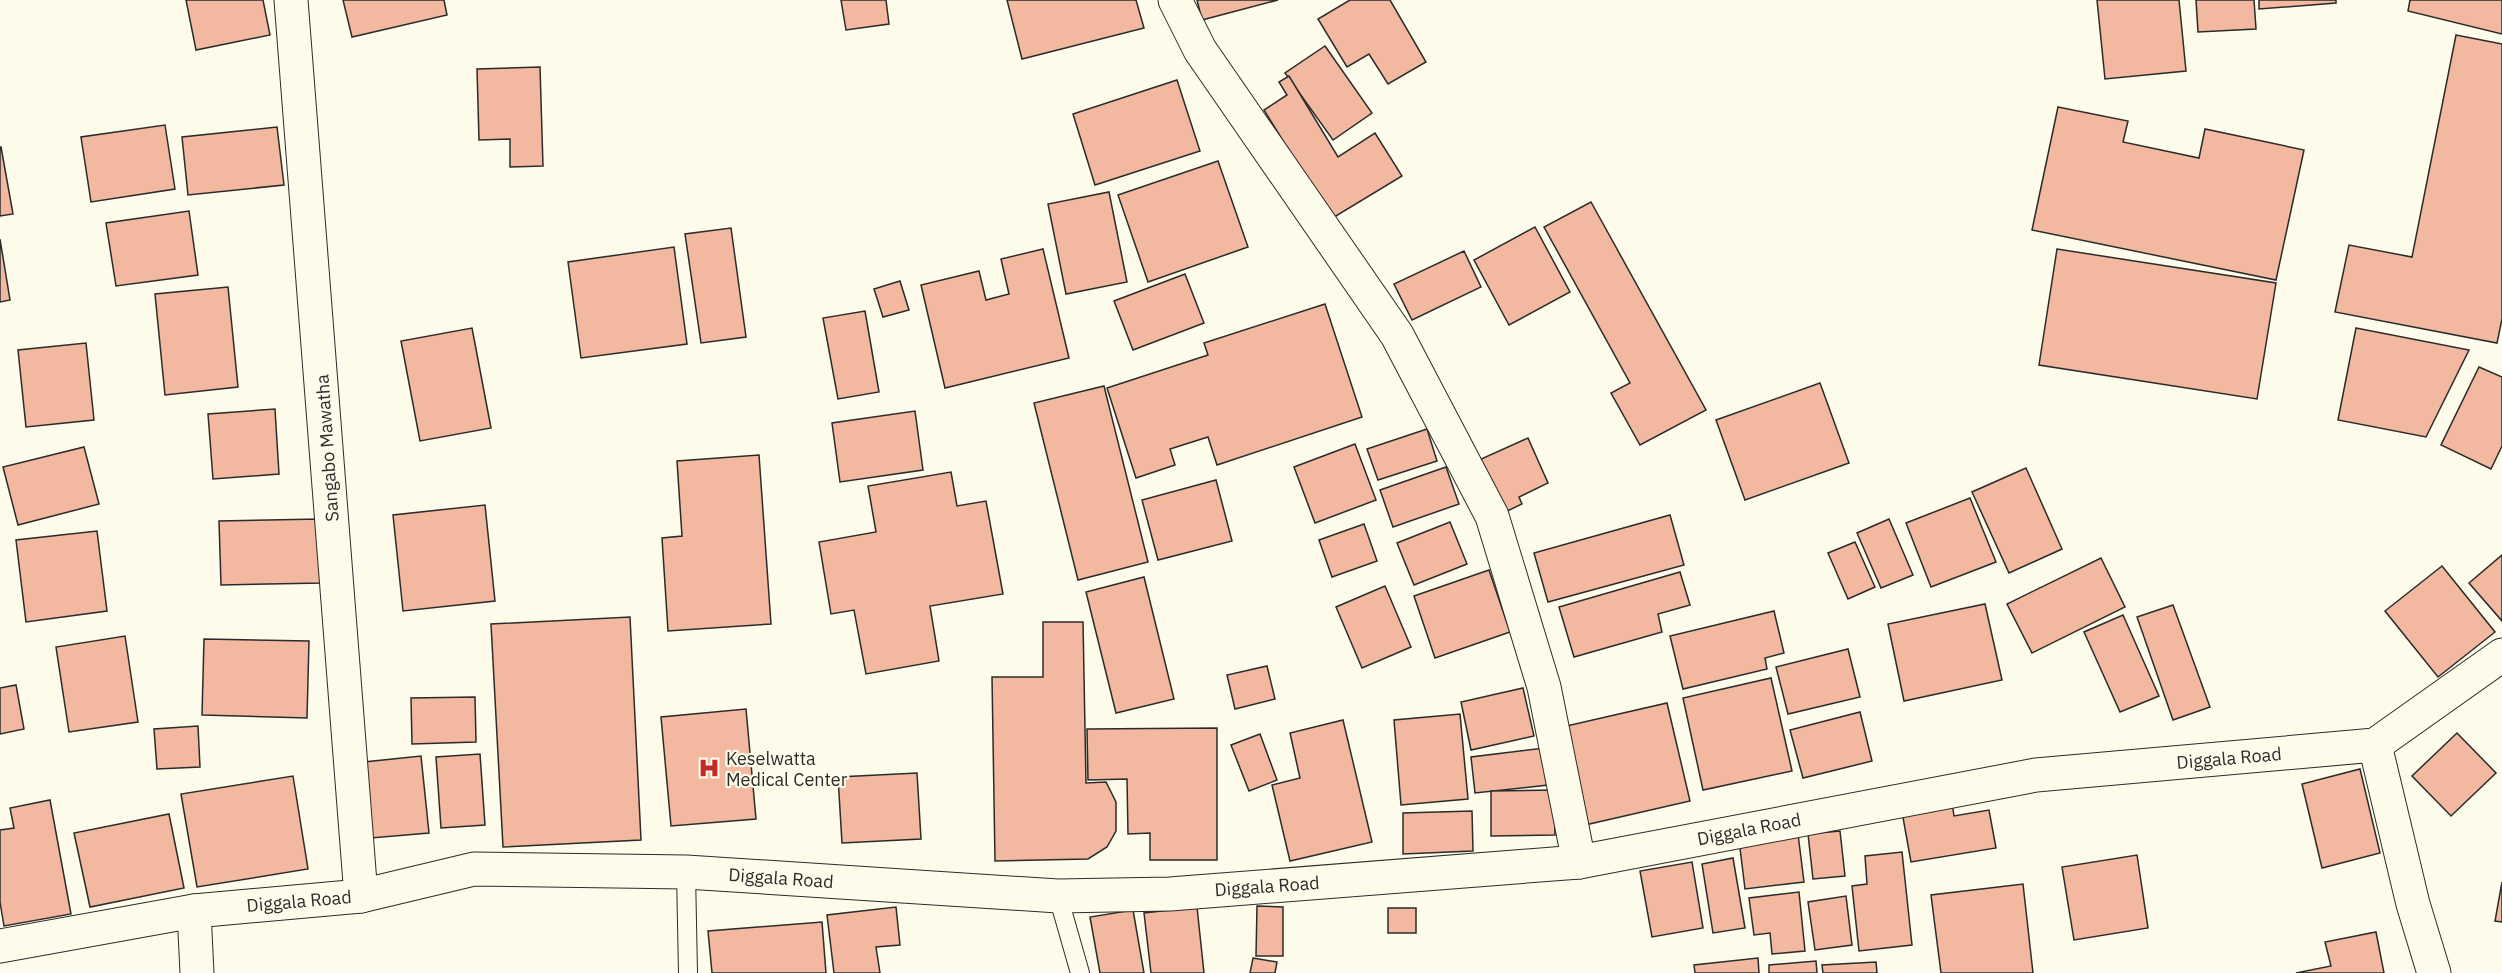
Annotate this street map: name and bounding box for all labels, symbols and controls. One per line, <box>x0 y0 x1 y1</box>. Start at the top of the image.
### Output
street label: Sangabo Mawatha <box>310 373 344 522</box>
street label: Diggala Road <box>2176 742 2282 774</box>
place label: Keselwatta Medical Center <box>726 747 848 791</box>
hospital icon: Keselwatta Medical Center <box>697 756 721 780</box>
street label: Diggala Road <box>1695 808 1803 850</box>
street label: Diggala Road <box>728 863 834 893</box>
street label: Diggala Road <box>1214 871 1320 901</box>
street label: Diggala Road <box>246 885 352 917</box>

